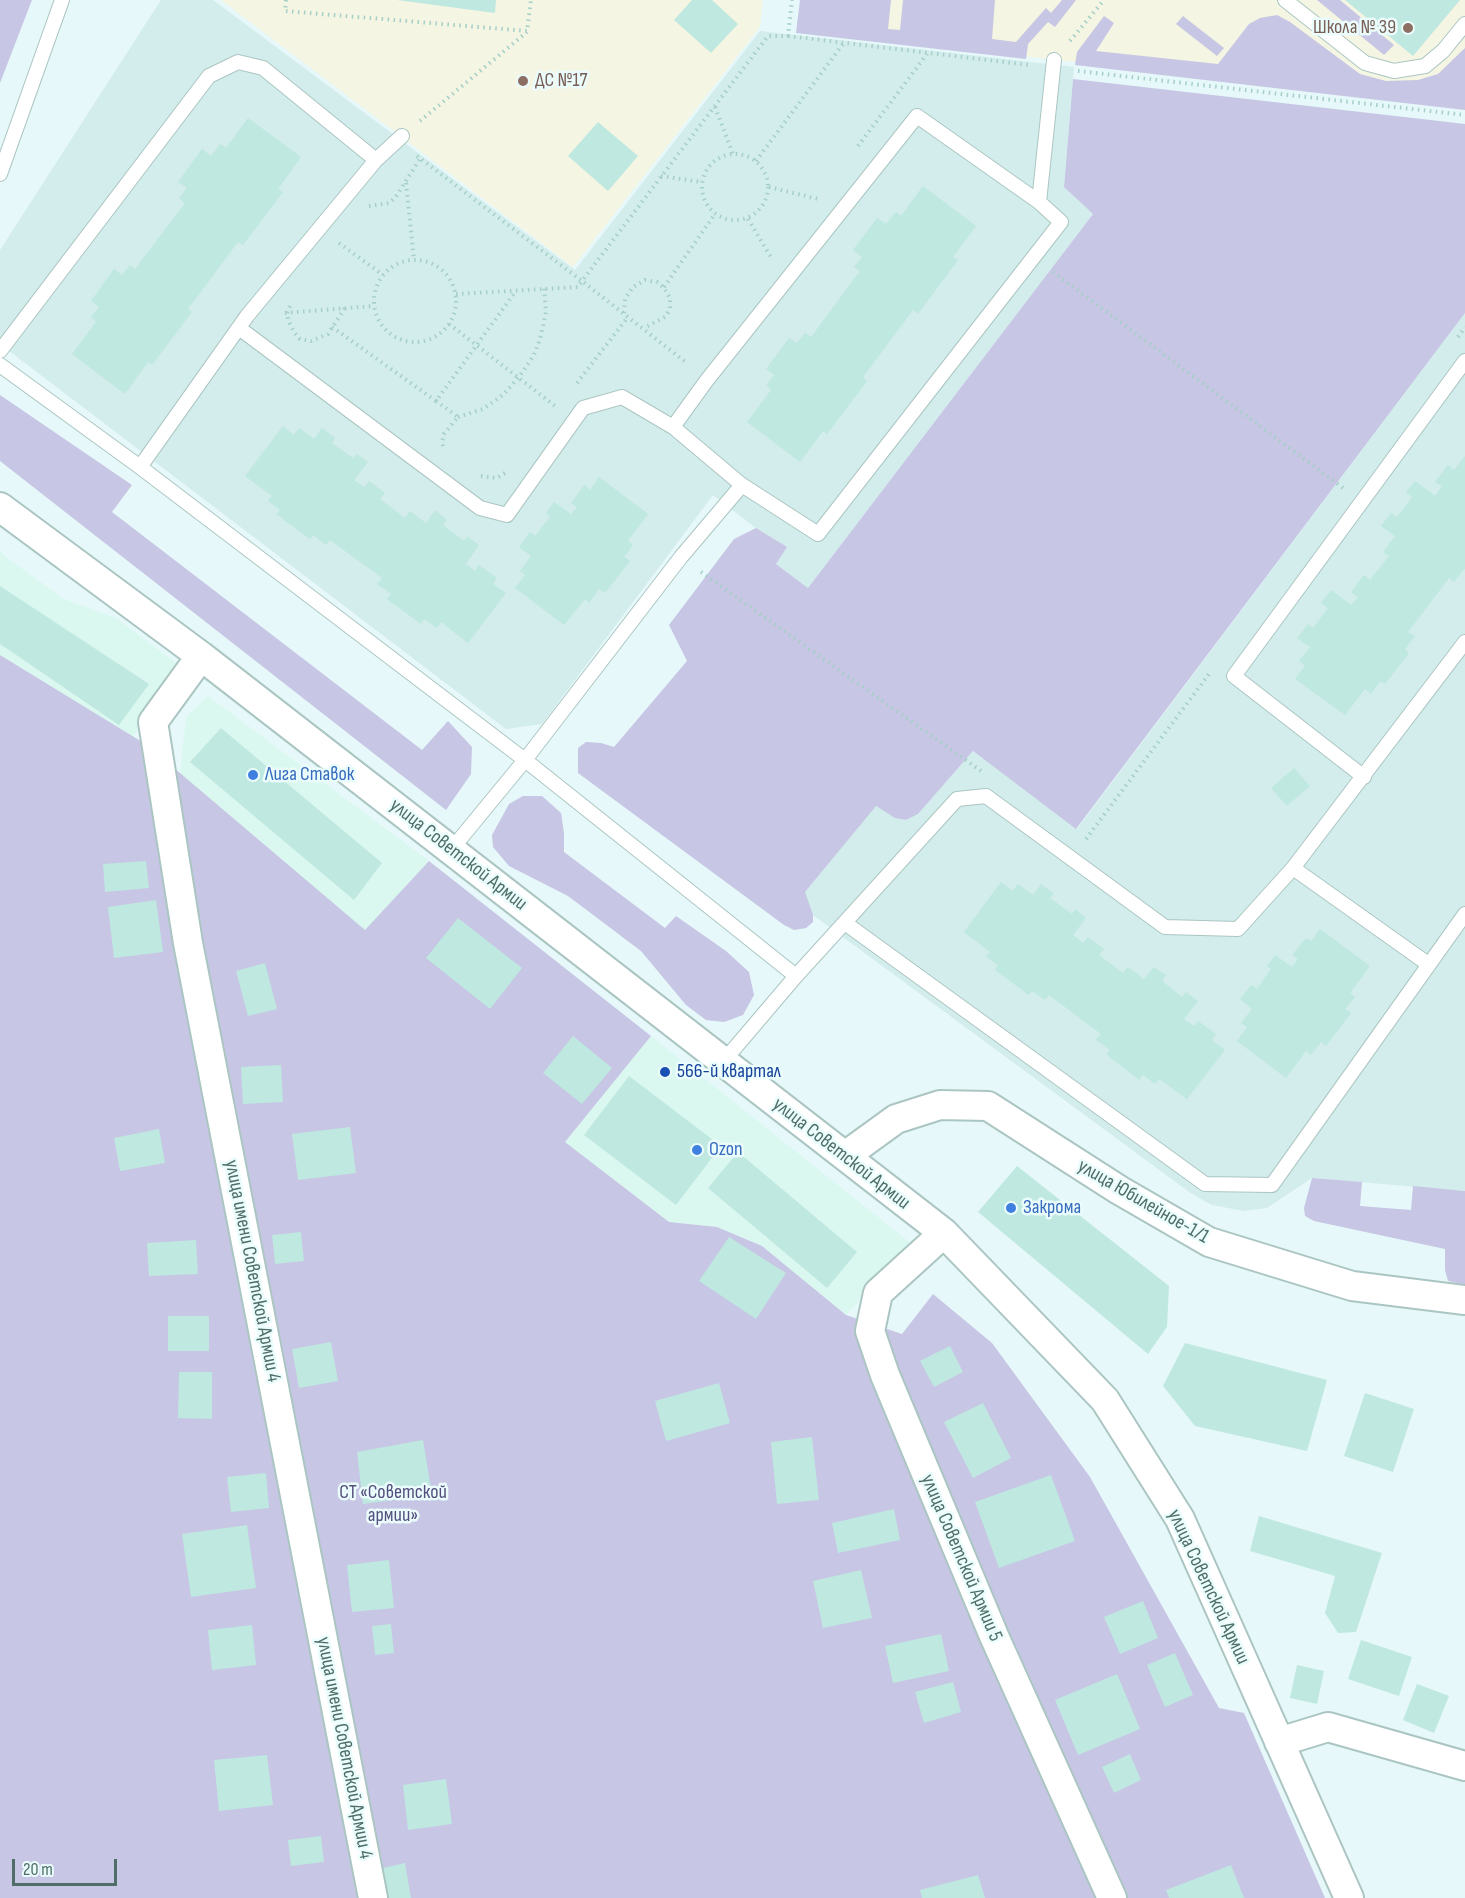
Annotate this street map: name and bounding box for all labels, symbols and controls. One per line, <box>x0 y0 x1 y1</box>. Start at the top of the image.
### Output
place label: Школа № 39 <box>1313 16 1396 40</box>
marker: Школа № 39 <box>1401 21 1415 35</box>
place label: ДС №17 <box>535 69 587 93</box>
marker: ДС №17 <box>516 74 530 88</box>
place label: Лига Ставок <box>265 763 354 787</box>
marker: Лига Ставок <box>246 768 260 782</box>
street label: улица Советской Армии <box>384 794 532 916</box>
place label: 566-й квартал <box>677 1060 781 1084</box>
marker: 566-й квартал <box>658 1065 672 1079</box>
street label: улица Советской Армии <box>767 1093 915 1215</box>
place label: Ozon <box>709 1138 743 1162</box>
marker: Ozon <box>690 1143 704 1157</box>
street label: улица Юбилейное-1/1 <box>1073 1155 1213 1249</box>
street label: улица имени Советской Армии 4 <box>219 1158 285 1384</box>
place label: Закрома <box>1023 1196 1081 1220</box>
marker: Закрома <box>1004 1201 1018 1215</box>
street label: улица Советской Армии 5 <box>915 1471 1007 1645</box>
park label: СТ «Советской армии» <box>339 1481 447 1528</box>
street label: улица Советской Армии <box>1162 1506 1254 1668</box>
street label: улица имени Советской Армии 4 <box>311 1635 377 1861</box>
scale bar <box>15 1847 120 1885</box>
text: 20 m <box>23 1859 53 1880</box>

